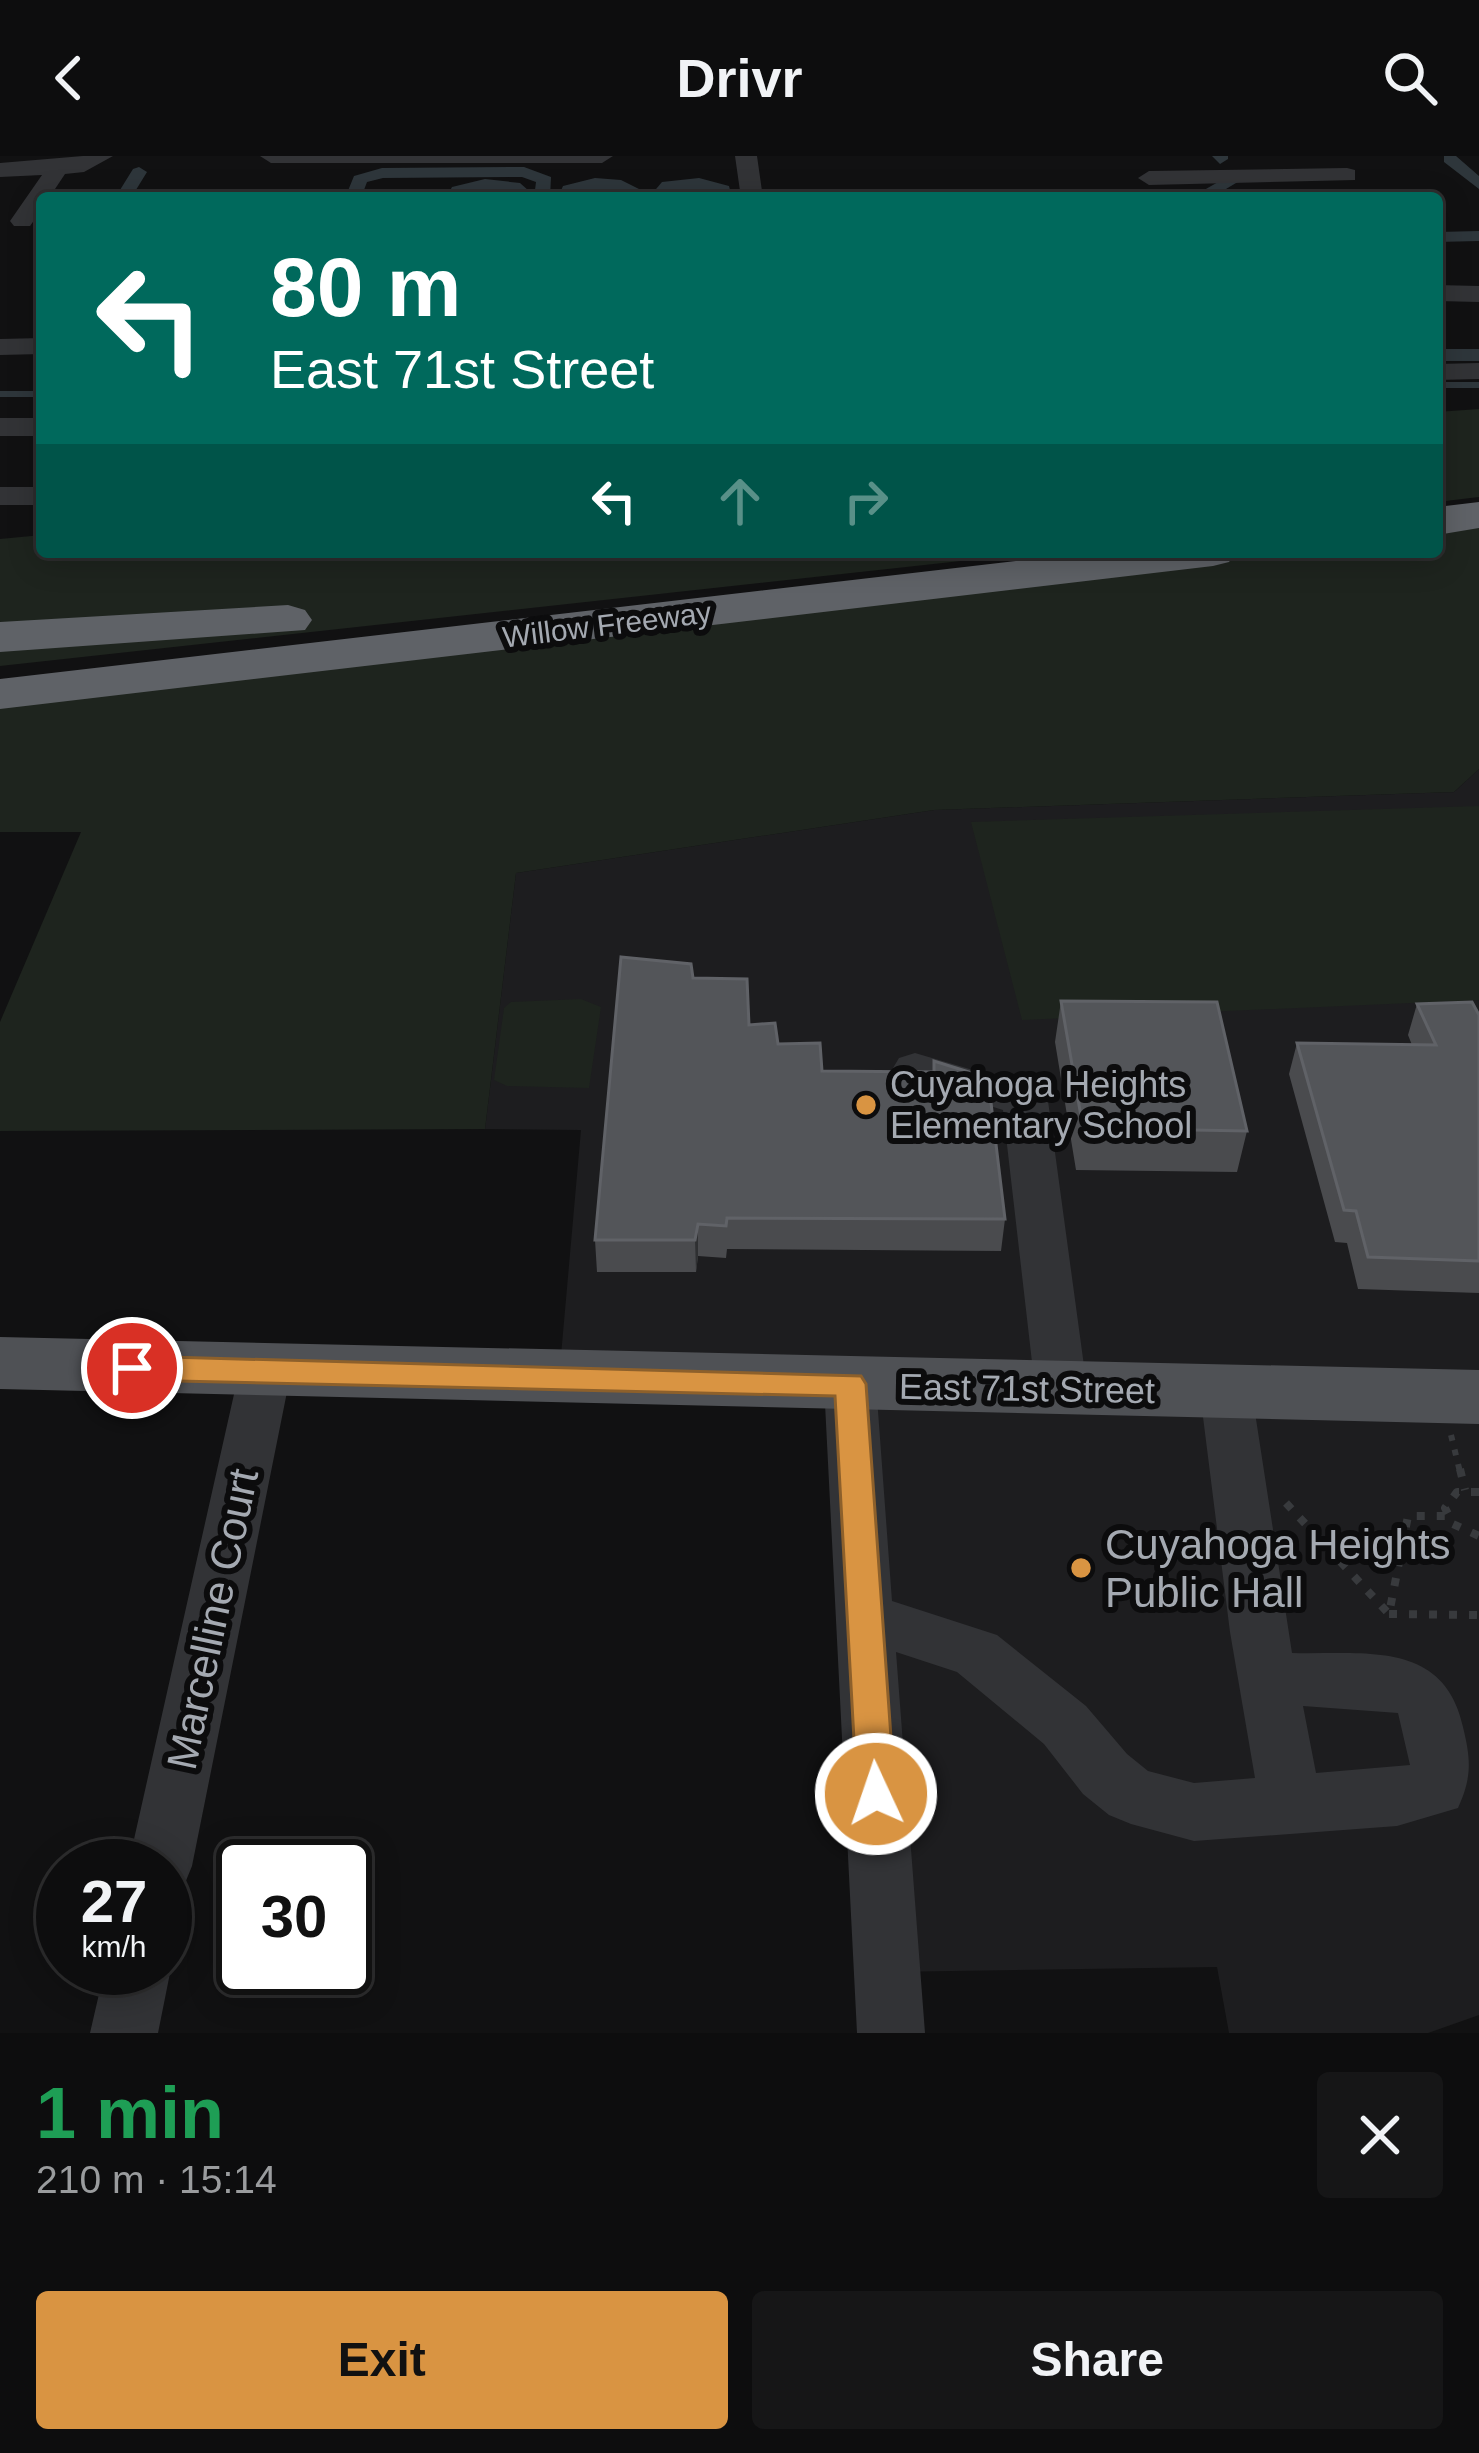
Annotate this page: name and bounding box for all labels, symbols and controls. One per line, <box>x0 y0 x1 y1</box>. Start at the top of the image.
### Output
icon: back <box>36 45 102 111</box>
icon: search <box>1377 45 1443 111</box>
text: Drivr <box>676 48 803 108</box>
icon: left <box>72 240 228 396</box>
text: 80 m <box>270 240 461 334</box>
text: East 71st Street <box>270 339 654 399</box>
icon: left <box>581 468 647 534</box>
icon: ahead <box>707 468 773 534</box>
icon: right <box>833 468 899 534</box>
street label: Willow Freeway <box>501 595 713 654</box>
place label: Cuyahoga Heights Elementary School <box>890 1064 1192 1146</box>
marker: Cuyahoga Heights Elementary School <box>853 1092 879 1118</box>
pin <box>81 1317 183 1419</box>
icon: arrive <box>99 1335 165 1401</box>
street label: East 71st Street <box>899 1366 1155 1411</box>
street label: Marcelline Court <box>158 1464 267 1774</box>
place label: Cuyahoga Heights Public Hall <box>1105 1521 1451 1616</box>
marker: Cuyahoga Heights Public Hall <box>1068 1555 1094 1581</box>
position arrow <box>813 1731 939 1857</box>
speed limit sign: 30 <box>216 1839 372 1995</box>
text: 27 <box>81 1868 147 1935</box>
text: km/h <box>81 1930 147 1963</box>
button: close <box>1317 2072 1443 2198</box>
text: 1 min <box>36 2073 224 2153</box>
text: 210 m · 15:14 <box>36 2158 277 2201</box>
button: Exit <box>36 2291 728 2429</box>
button: Share <box>752 2291 1443 2429</box>

